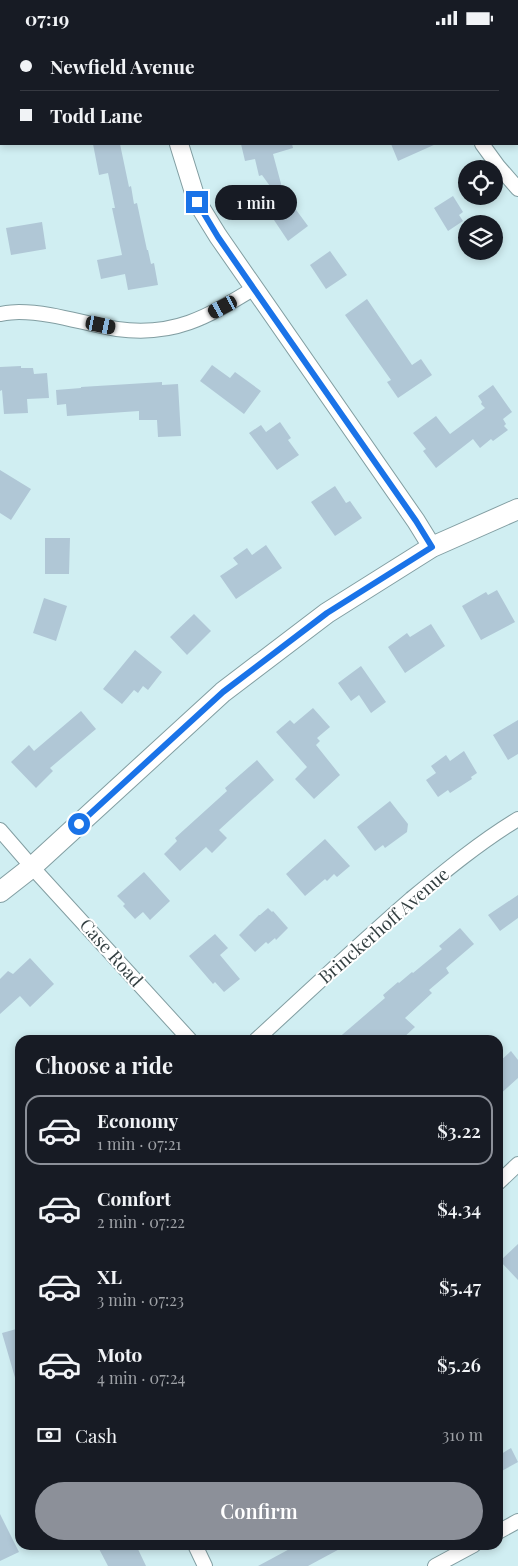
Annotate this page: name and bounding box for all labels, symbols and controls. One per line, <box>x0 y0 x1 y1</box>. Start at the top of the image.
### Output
text: 07:19 <box>25 5 69 31</box>
text: Newfield Avenue <box>50 53 195 79</box>
text: Todd Lane <box>50 102 143 128</box>
map controls <box>458 160 503 260</box>
button: locate <box>458 160 503 205</box>
callout: 1 min <box>214 185 297 219</box>
route end <box>186 191 208 213</box>
text: 1 min <box>237 192 275 213</box>
button: layers <box>458 215 503 260</box>
car <box>206 293 239 321</box>
car <box>84 315 117 335</box>
route start <box>68 813 90 835</box>
street label: Brinckerhoff Avenue <box>313 862 454 989</box>
street label: Case Road <box>75 913 149 992</box>
text: Choose a ride <box>35 1050 173 1080</box>
text: Economy <box>97 1107 178 1133</box>
icon: car <box>37 1108 82 1153</box>
text: $3.22 <box>437 1117 481 1143</box>
text: 1 min · 07:21 <box>97 1133 181 1154</box>
text: Comfort <box>97 1185 171 1211</box>
icon: car <box>37 1186 82 1231</box>
text: $4.34 <box>437 1195 481 1221</box>
text: 2 min · 07:22 <box>97 1211 185 1232</box>
text: XL <box>97 1263 122 1289</box>
icon: car <box>37 1264 82 1309</box>
text: $5.47 <box>439 1273 481 1299</box>
text: 3 min · 07:23 <box>97 1289 184 1310</box>
text: Moto <box>97 1341 142 1367</box>
icon: car <box>37 1342 82 1387</box>
text: $5.26 <box>437 1351 481 1377</box>
text: 4 min · 07:24 <box>97 1367 185 1388</box>
icon: cash <box>35 1421 63 1449</box>
text: Cash <box>75 1422 117 1448</box>
text: 310 m <box>442 1424 483 1445</box>
button: Confirm <box>35 1482 483 1540</box>

